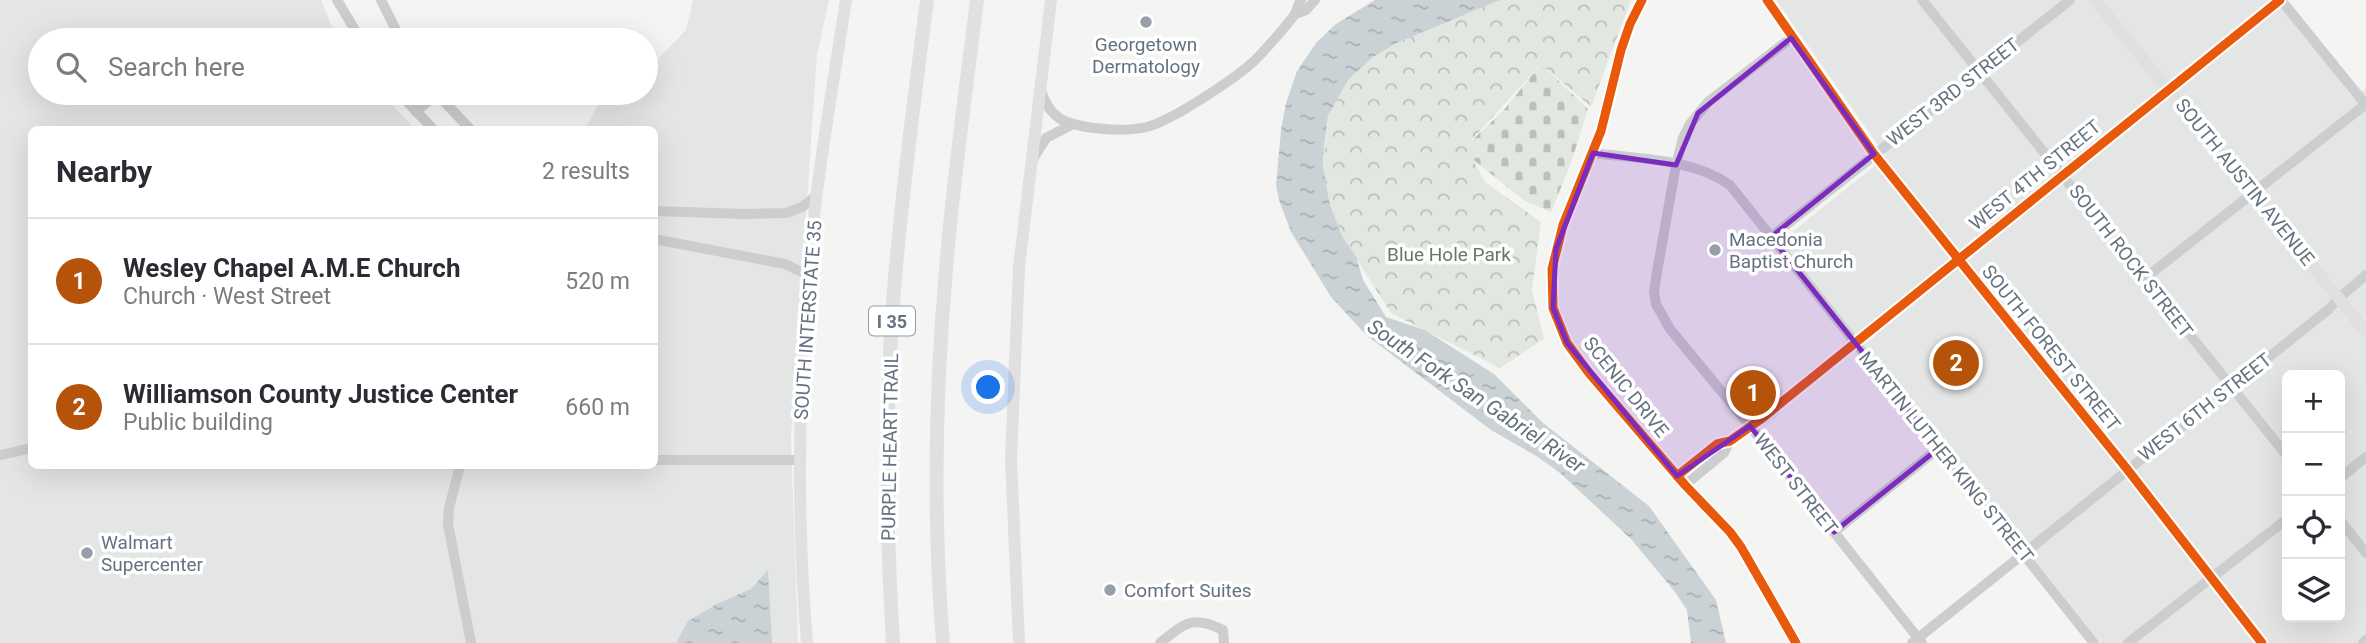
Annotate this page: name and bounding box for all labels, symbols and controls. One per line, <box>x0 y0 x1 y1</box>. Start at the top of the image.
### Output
marker: Georgetown Dermatology <box>1138 14 1154 30</box>
search box <box>28 28 658 105</box>
place label: Georgetown Dermatology <box>1092 33 1200 78</box>
street label: WEST 3RD STREET <box>1882 33 2024 151</box>
icon: search <box>52 48 90 86</box>
text: Search here <box>108 52 245 82</box>
street label: SOUTH AUSTIN AVENUE <box>2171 94 2320 270</box>
street label: WEST 4TH STREET <box>1965 115 2105 235</box>
text: Nearby <box>56 154 152 189</box>
text: 2 results <box>542 158 630 185</box>
street label: SOUTH ROCK STREET <box>2064 180 2198 342</box>
street label: SOUTH INTERSTATE 35 <box>790 220 826 420</box>
place label: Macedonia Baptist Church <box>1729 228 1853 273</box>
marker: Macedonia Baptist Church <box>1707 242 1723 258</box>
park label: Blue Hole Park <box>1387 243 1511 266</box>
text: Wesley Chapel A.M.E Church <box>123 253 460 283</box>
street label: SOUTH FOREST STREET <box>1977 260 2125 436</box>
text: 1 <box>72 268 86 295</box>
text: 520 m <box>565 268 630 295</box>
text: Church · West Street <box>123 283 331 310</box>
road number: I 35 <box>869 306 915 335</box>
water label: South Fork San Gabriel River <box>1363 314 1590 478</box>
street label: SCENIC DRIVE <box>1579 332 1674 442</box>
pin: 2 <box>1933 337 1979 389</box>
street label: MARTIN LUTHER KING STREET <box>1854 347 2038 567</box>
street label: WEST 6TH STREET <box>2134 348 2276 466</box>
street label: PURPLE HEART TRAIL <box>877 353 903 541</box>
pin: 1 <box>1730 367 1776 419</box>
your location <box>971 370 1005 404</box>
map controls <box>2282 370 2345 622</box>
button: + <box>2282 370 2345 433</box>
text: Williamson County Justice Center <box>123 379 518 409</box>
text: 2 <box>72 394 86 421</box>
text: 660 m <box>565 394 630 421</box>
text: Public building <box>123 409 273 436</box>
street label: WEST STREET <box>1749 429 1843 539</box>
button: − <box>2282 433 2345 496</box>
button: locate <box>2282 496 2345 559</box>
place label: Walmart Supercenter <box>101 531 204 576</box>
marker: Walmart Supercenter <box>79 545 95 561</box>
button: layers <box>2282 559 2345 622</box>
place label: Comfort Suites <box>1124 579 1252 602</box>
marker: Comfort Suites <box>1102 582 1118 598</box>

